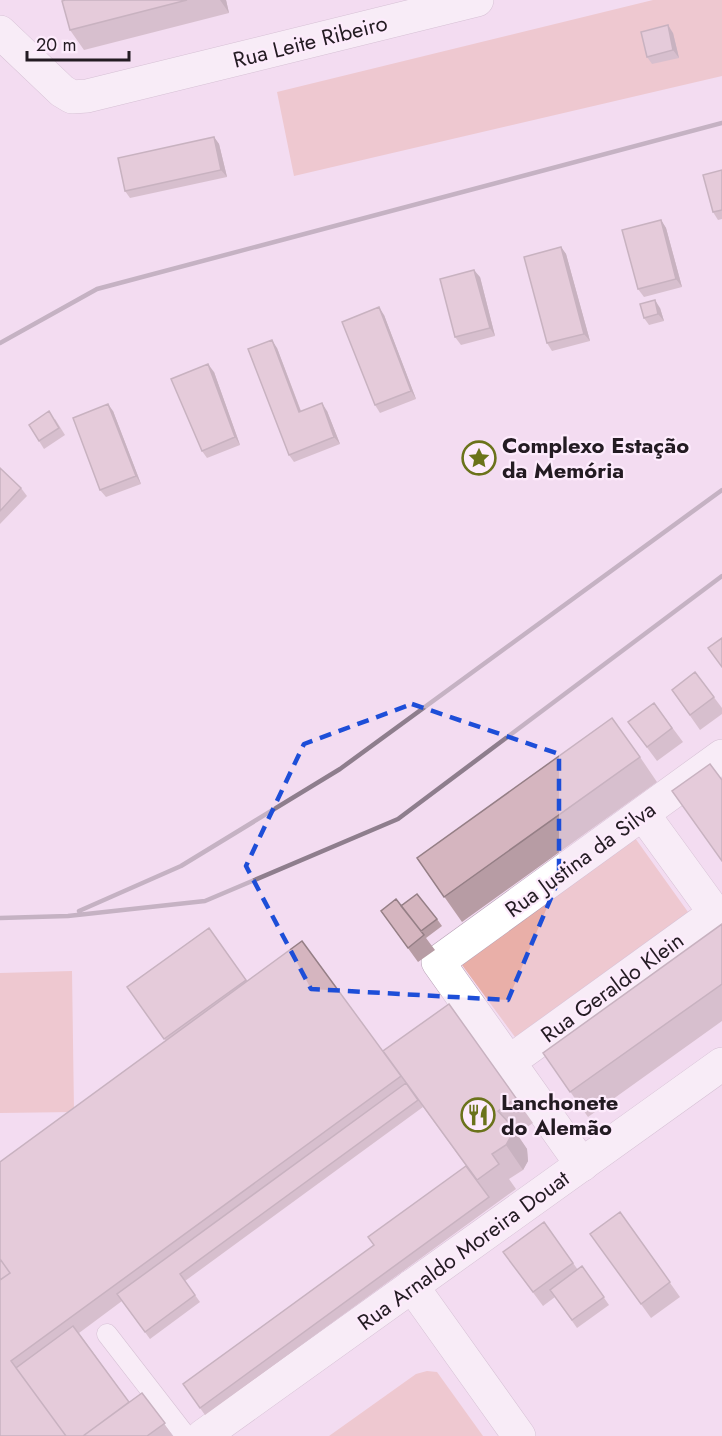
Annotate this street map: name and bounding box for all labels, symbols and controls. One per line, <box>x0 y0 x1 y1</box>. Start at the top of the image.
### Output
street label: Rua Leite Ribeiro <box>229 6 391 76</box>
scale bar <box>27 24 129 62</box>
text: 20 m <box>36 32 76 58</box>
place label: Complexo Estação da Memória <box>502 429 689 486</box>
place icon: Complexo Estação da Memória <box>461 440 497 476</box>
street label: Rua Justina da Silva <box>498 793 662 925</box>
street label: Rua Geraldo Klein <box>534 924 690 1050</box>
place label: Lanchonete do Alemão <box>501 1086 618 1143</box>
restaurant icon: Lanchonete do Alemão <box>460 1097 496 1133</box>
street label: Rua Arnaldo Moreira Douat <box>351 1162 576 1338</box>

